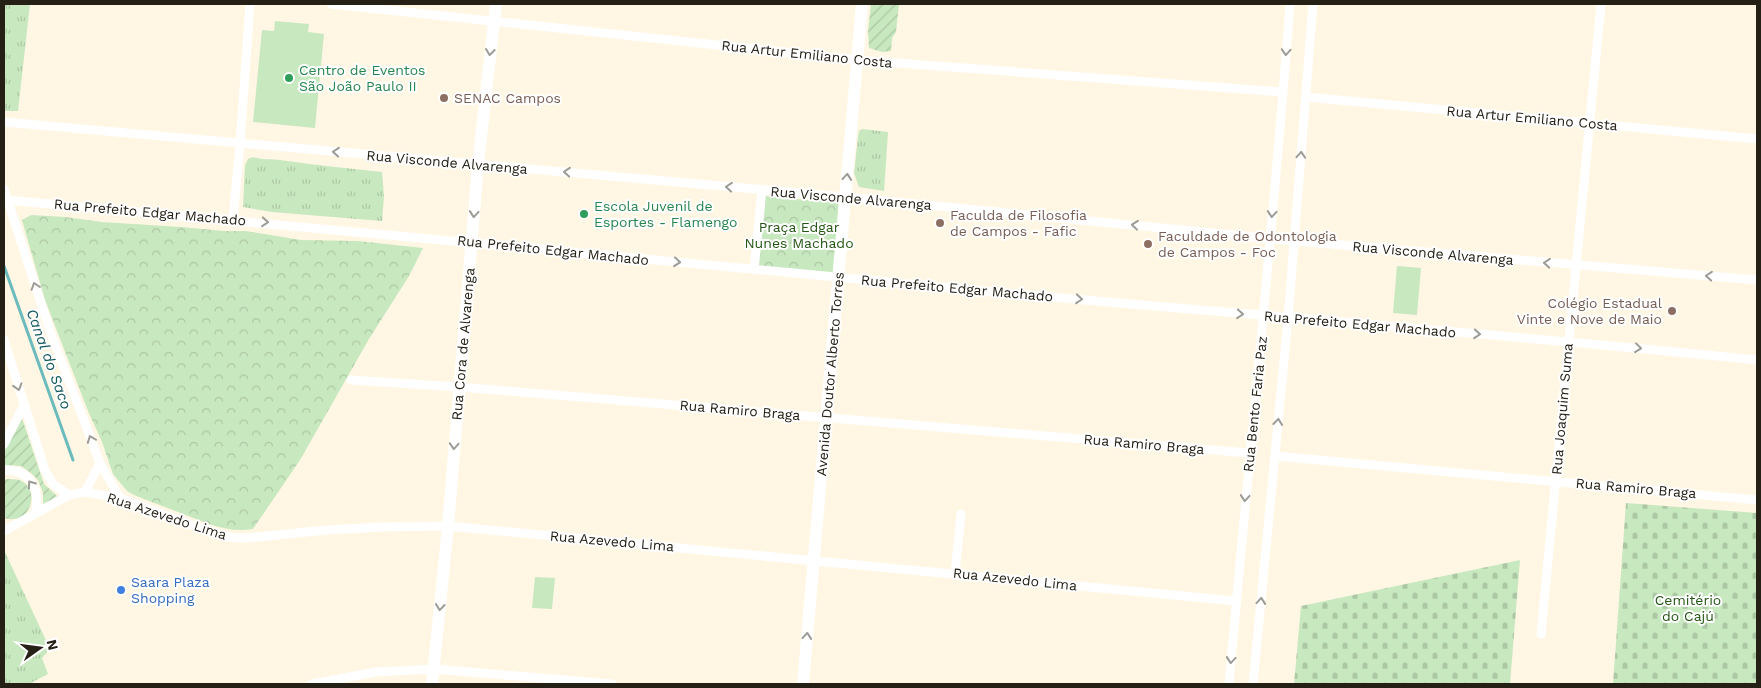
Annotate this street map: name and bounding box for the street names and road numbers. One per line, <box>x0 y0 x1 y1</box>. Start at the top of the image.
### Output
street label: Rua Artur Emiliano Costa <box>721 37 893 71</box>
street label: Rua Artur Emiliano Costa <box>1446 103 1618 133</box>
street label: Rua Visconde Alvarenga <box>366 147 528 177</box>
street label: Rua Visconde Alvarenga <box>770 183 932 213</box>
street label: Rua Prefeito Edgar Machado <box>53 196 247 228</box>
street label: Rua Prefeito Edgar Machado <box>456 232 650 268</box>
street label: Rua Visconde Alvarenga <box>1352 238 1514 268</box>
street label: Rua Cora de Alvarenga <box>448 267 478 421</box>
street label: Avenida Doutor Alberto Torres <box>813 271 847 477</box>
street label: Rua Prefeito Edgar Machado <box>860 272 1054 304</box>
street label: Rua Prefeito Edgar Machado <box>1263 308 1457 340</box>
street label: Rua Bento Faria Paz <box>1240 335 1270 473</box>
street label: Rua Joaquim Suma <box>1548 342 1576 475</box>
street label: Rua Ramiro Braga <box>679 397 801 423</box>
street label: Rua Ramiro Braga <box>1083 431 1205 457</box>
street label: Rua Ramiro Braga <box>1575 475 1697 501</box>
street label: Rua Azevedo Lima <box>105 489 229 543</box>
street label: Rua Azevedo Lima <box>549 528 675 554</box>
street label: Rua Azevedo Lima <box>952 565 1078 593</box>

